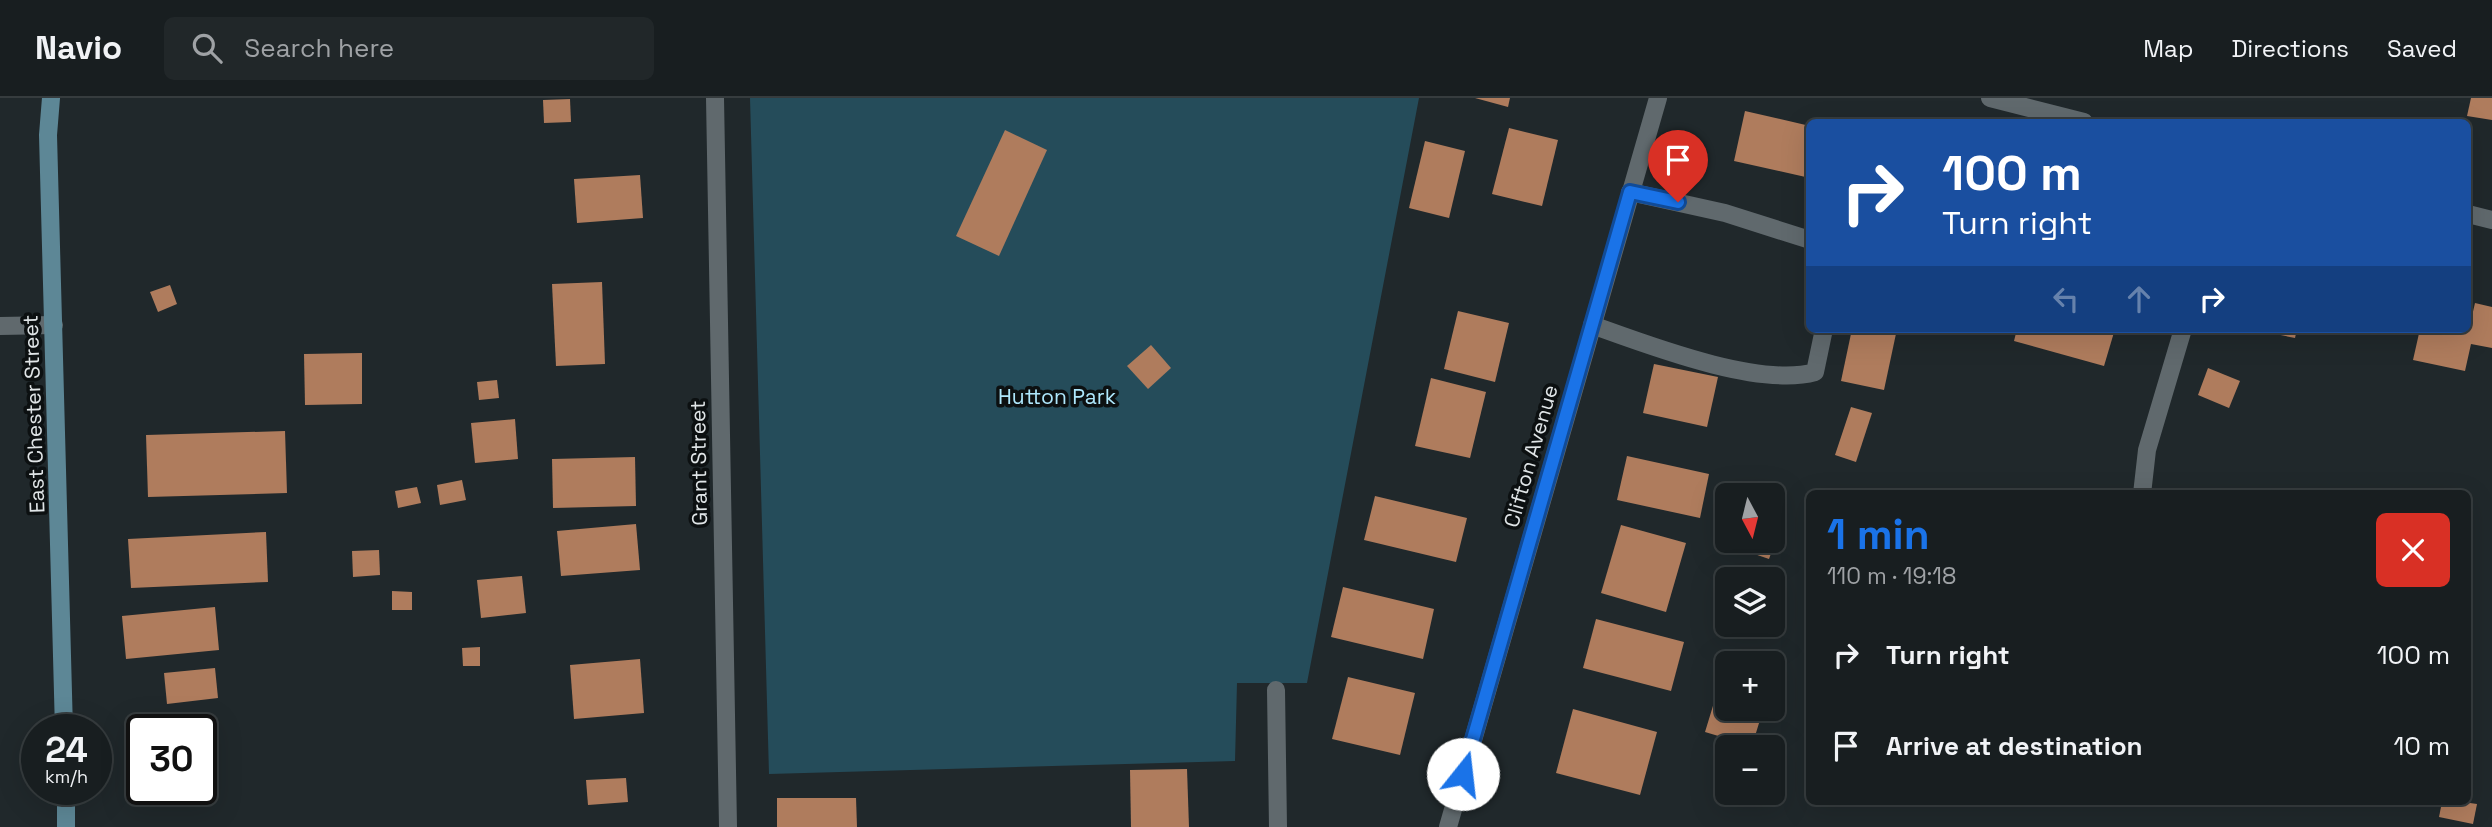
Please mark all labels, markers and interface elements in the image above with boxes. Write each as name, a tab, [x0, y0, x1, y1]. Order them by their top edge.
search box	[164, 17, 654, 80]
text: Navio	[35, 27, 122, 69]
icon: search	[188, 29, 226, 67]
text: Search here	[244, 31, 394, 65]
text: Map	[2143, 33, 2193, 64]
text: Directions	[2231, 33, 2349, 64]
text: Saved	[2387, 33, 2457, 64]
pin	[1648, 130, 1708, 202]
icon: arrive	[1659, 141, 1697, 179]
text: 100 m	[1942, 142, 2082, 204]
icon: right	[1827, 147, 1918, 238]
text: Turn right	[1942, 203, 2092, 243]
icon: left	[2047, 280, 2085, 318]
icon: ahead	[2120, 280, 2158, 318]
icon: right	[2193, 280, 2231, 318]
street label: East Chester Street	[17, 314, 50, 514]
street label: Clifton Avenue	[1497, 381, 1564, 530]
park label: Hutton Park	[998, 383, 1116, 410]
street label: Grant Street	[684, 400, 713, 526]
north arrow	[1715, 483, 1785, 553]
map controls	[1715, 483, 1785, 805]
text: 1 min	[1827, 508, 1930, 561]
button: close	[2376, 513, 2450, 587]
text: 110 m · 19:18	[1827, 561, 1956, 591]
button: layers	[1715, 567, 1785, 637]
icon: right	[1827, 636, 1865, 674]
text: Turn right	[1886, 638, 2010, 672]
text: 100 m	[2377, 638, 2450, 672]
button: +	[1715, 651, 1785, 721]
speed limit sign: 30	[126, 714, 217, 805]
icon: arrive	[1827, 727, 1865, 765]
text: 24	[45, 728, 88, 772]
text: Arrive at destination	[1886, 729, 2143, 763]
text: 10 m	[2393, 729, 2450, 763]
button: −	[1715, 735, 1785, 805]
position arrow	[1426, 737, 1500, 811]
text: km/h	[45, 765, 88, 788]

